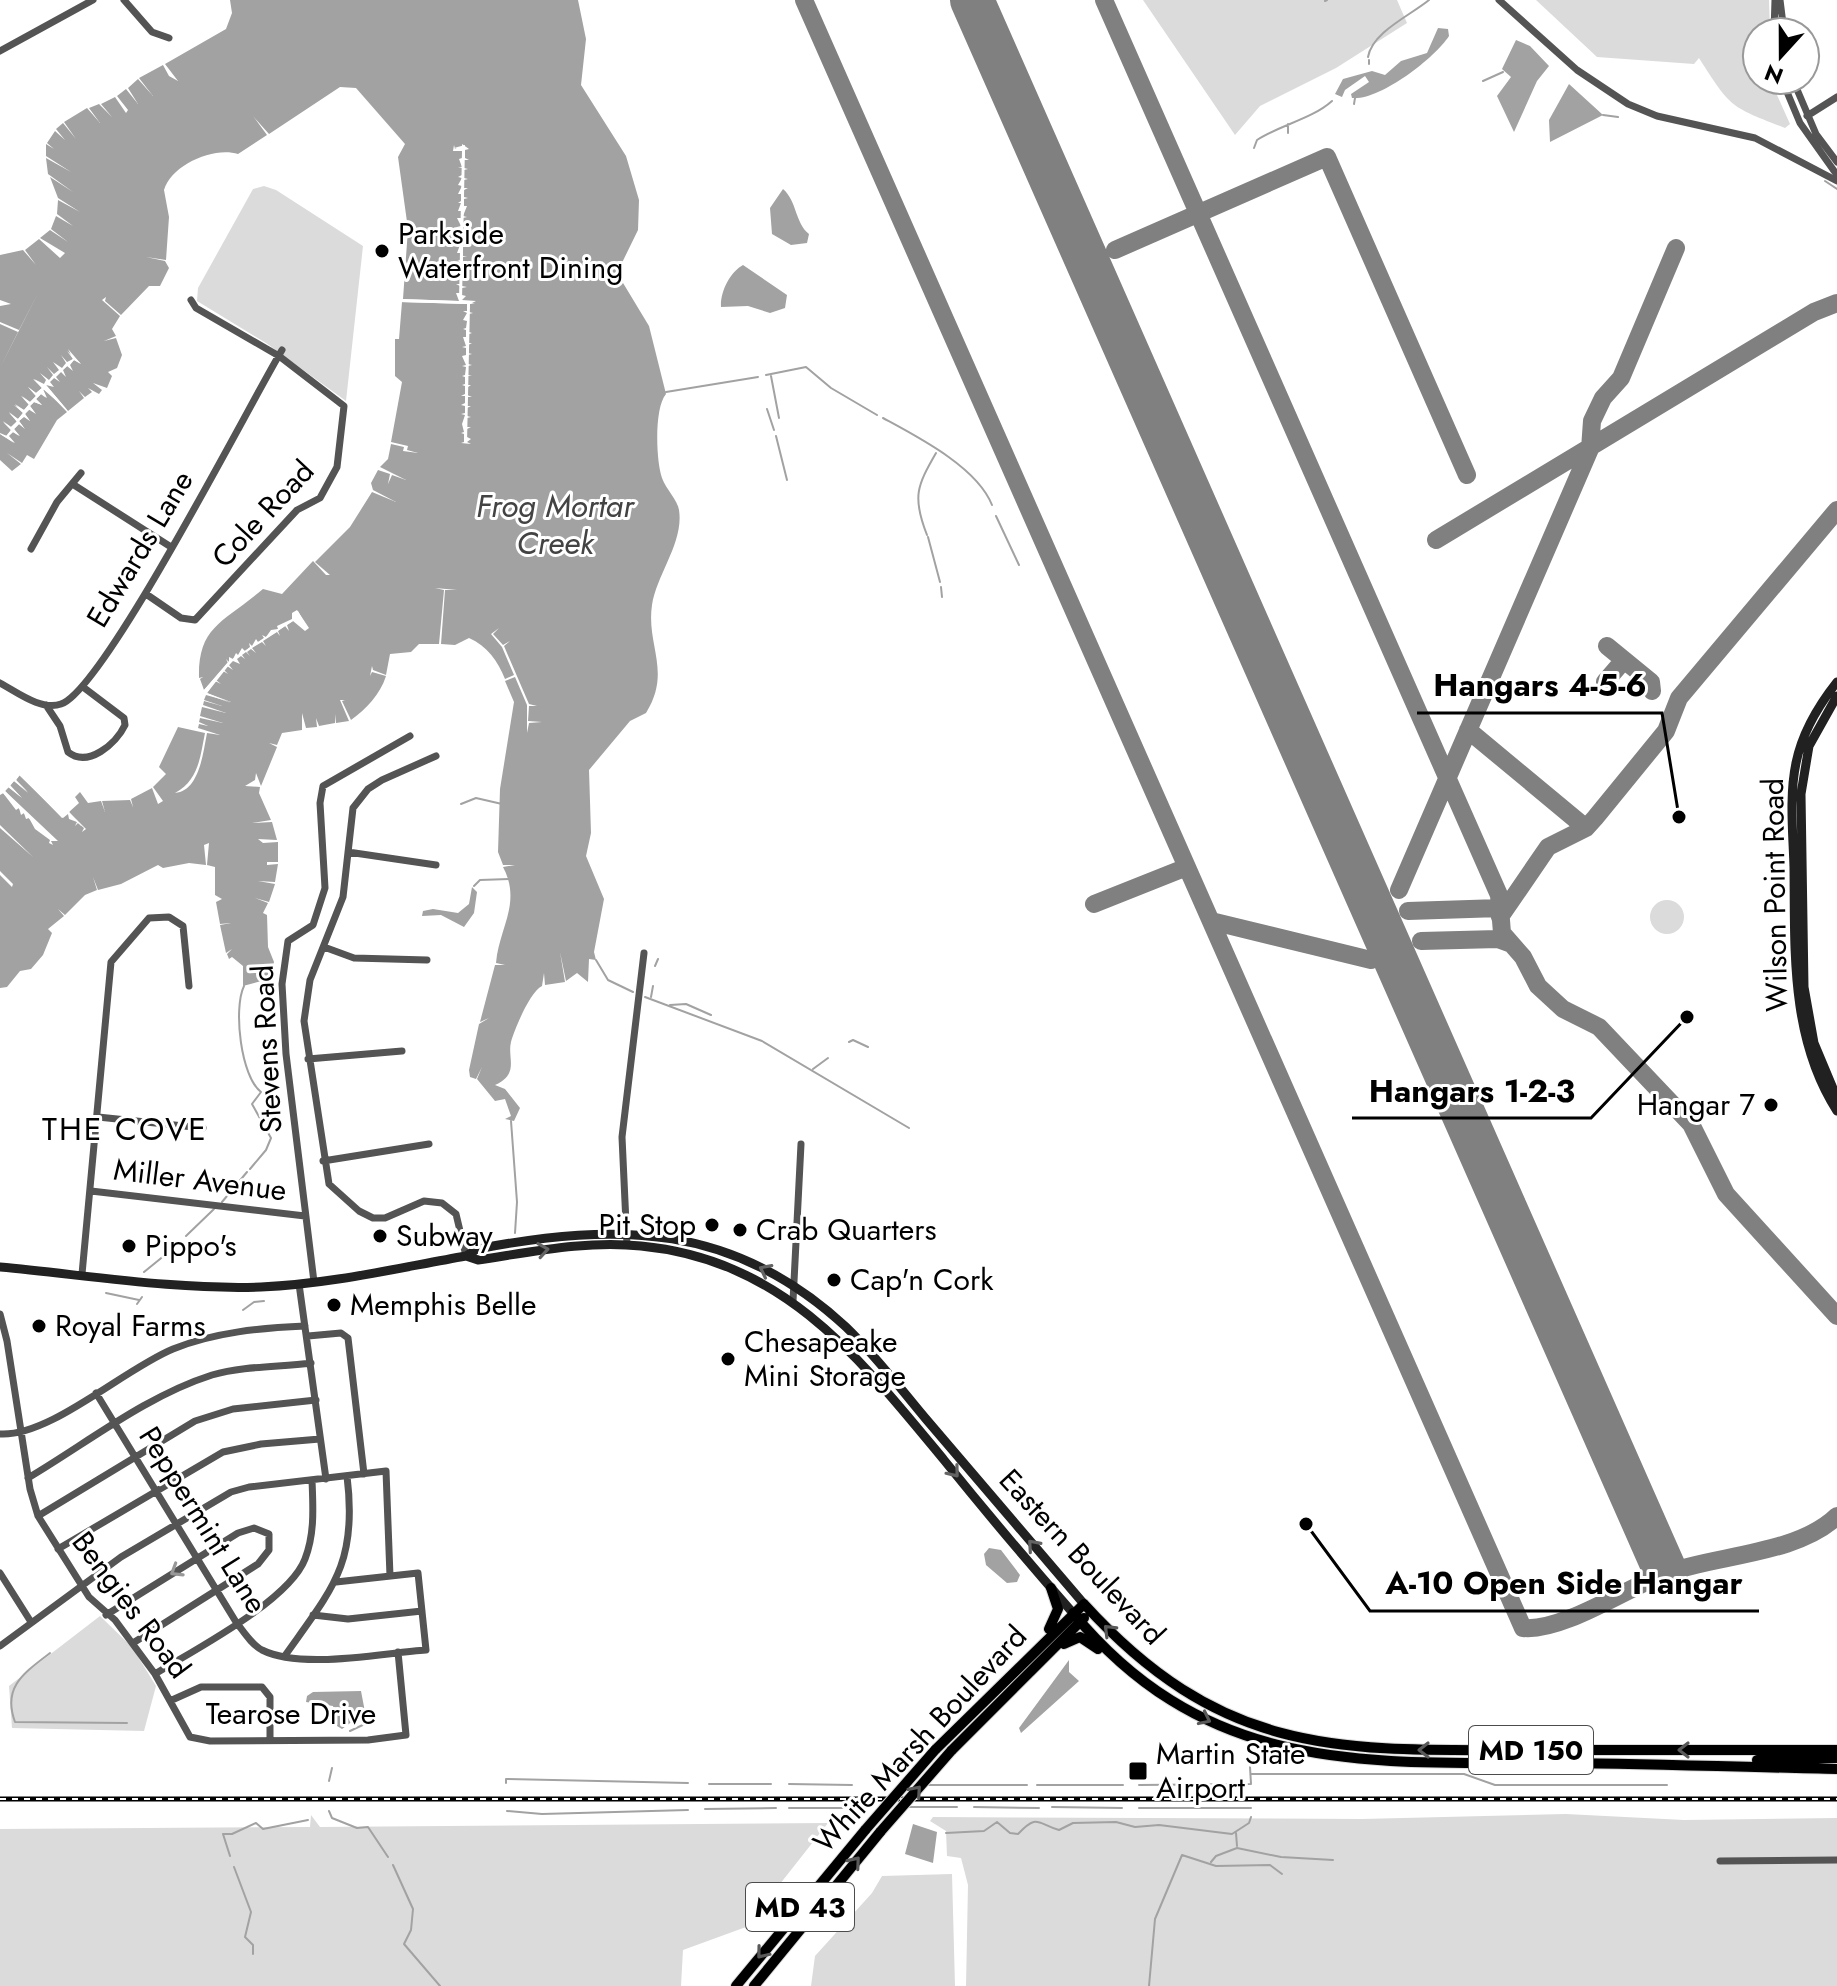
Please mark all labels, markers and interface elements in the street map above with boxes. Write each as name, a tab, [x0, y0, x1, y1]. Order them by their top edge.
north arrow	[1741, 16, 1821, 96]
text: N	[1760, 57, 1788, 93]
place label: Parkside Waterfront Dining	[398, 212, 623, 289]
marker: Parkside Waterfront Dining	[373, 242, 391, 260]
street label: Cole Road	[202, 450, 324, 577]
street label: Edwards Lane	[76, 462, 203, 635]
water label: Frog Mortar Creek	[476, 483, 636, 566]
callout: Hangars 4-5-6	[1417, 657, 1662, 713]
text: Hangars 4-5-6	[1433, 662, 1647, 708]
street label: Wilson Point Road	[1751, 778, 1798, 1012]
street label: Stevens Road	[241, 964, 292, 1134]
callout: Hangars 1-2-3	[1352, 1062, 1591, 1118]
text: Hangars 1-2-3	[1369, 1068, 1575, 1114]
place label: Hangar 7	[1637, 1083, 1755, 1126]
marker: Hangar 7	[1762, 1096, 1780, 1114]
district label: THE COVE	[42, 1106, 208, 1152]
street label: Miller Avenue	[111, 1148, 289, 1211]
place label: Pit Stop	[598, 1203, 696, 1246]
place label: Crab Quarters	[756, 1208, 937, 1251]
place label: Subway	[396, 1214, 494, 1257]
marker: Pit Stop	[703, 1216, 721, 1234]
marker: Crab Quarters	[731, 1221, 749, 1239]
place label: Pippo's	[145, 1224, 237, 1267]
marker: Subway	[371, 1227, 389, 1245]
marker: Pippo's	[120, 1237, 138, 1255]
one-way arrow	[536, 1242, 549, 1259]
place label: Cap'n Cork	[850, 1258, 994, 1301]
one-way arrow	[759, 1265, 774, 1280]
marker: Cap'n Cork	[825, 1271, 843, 1289]
place label: Memphis Belle	[350, 1283, 536, 1326]
marker: Memphis Belle	[325, 1296, 343, 1314]
place label: Royal Farms	[55, 1304, 206, 1347]
marker: Royal Farms	[30, 1317, 48, 1335]
place label: Chesapeake Mini Storage	[744, 1320, 906, 1397]
marker: Chesapeake Mini Storage	[719, 1350, 737, 1368]
street label: Peppermint Lane	[129, 1418, 278, 1622]
street label: Eastern Boulevard	[989, 1459, 1175, 1654]
one-way arrow	[944, 1463, 959, 1477]
street label: Bengies Road	[62, 1522, 201, 1687]
one-way arrow	[1028, 1539, 1043, 1554]
callout: A-10 Open Side Hangar	[1370, 1555, 1759, 1611]
text: A-10 Open Side Hangar	[1384, 1560, 1743, 1606]
one-way arrow	[171, 1562, 185, 1577]
street label: White Marsh Boulevard	[803, 1616, 1036, 1862]
one-way arrow	[1104, 1625, 1118, 1640]
street label: Tearose Drive	[206, 1692, 376, 1735]
one-way arrow	[1197, 1709, 1212, 1725]
road number: MD 150	[1469, 1726, 1593, 1774]
place label: Martin State Airport	[1156, 1732, 1306, 1809]
one-way arrow	[1417, 1741, 1430, 1759]
one-way arrow	[1677, 1741, 1690, 1759]
marker: Martin State Airport	[1127, 1760, 1149, 1782]
one-way arrow	[906, 1785, 921, 1800]
one-way arrow	[845, 1857, 860, 1871]
road number: MD 43	[746, 1883, 854, 1931]
one-way arrow	[757, 1944, 772, 1958]

